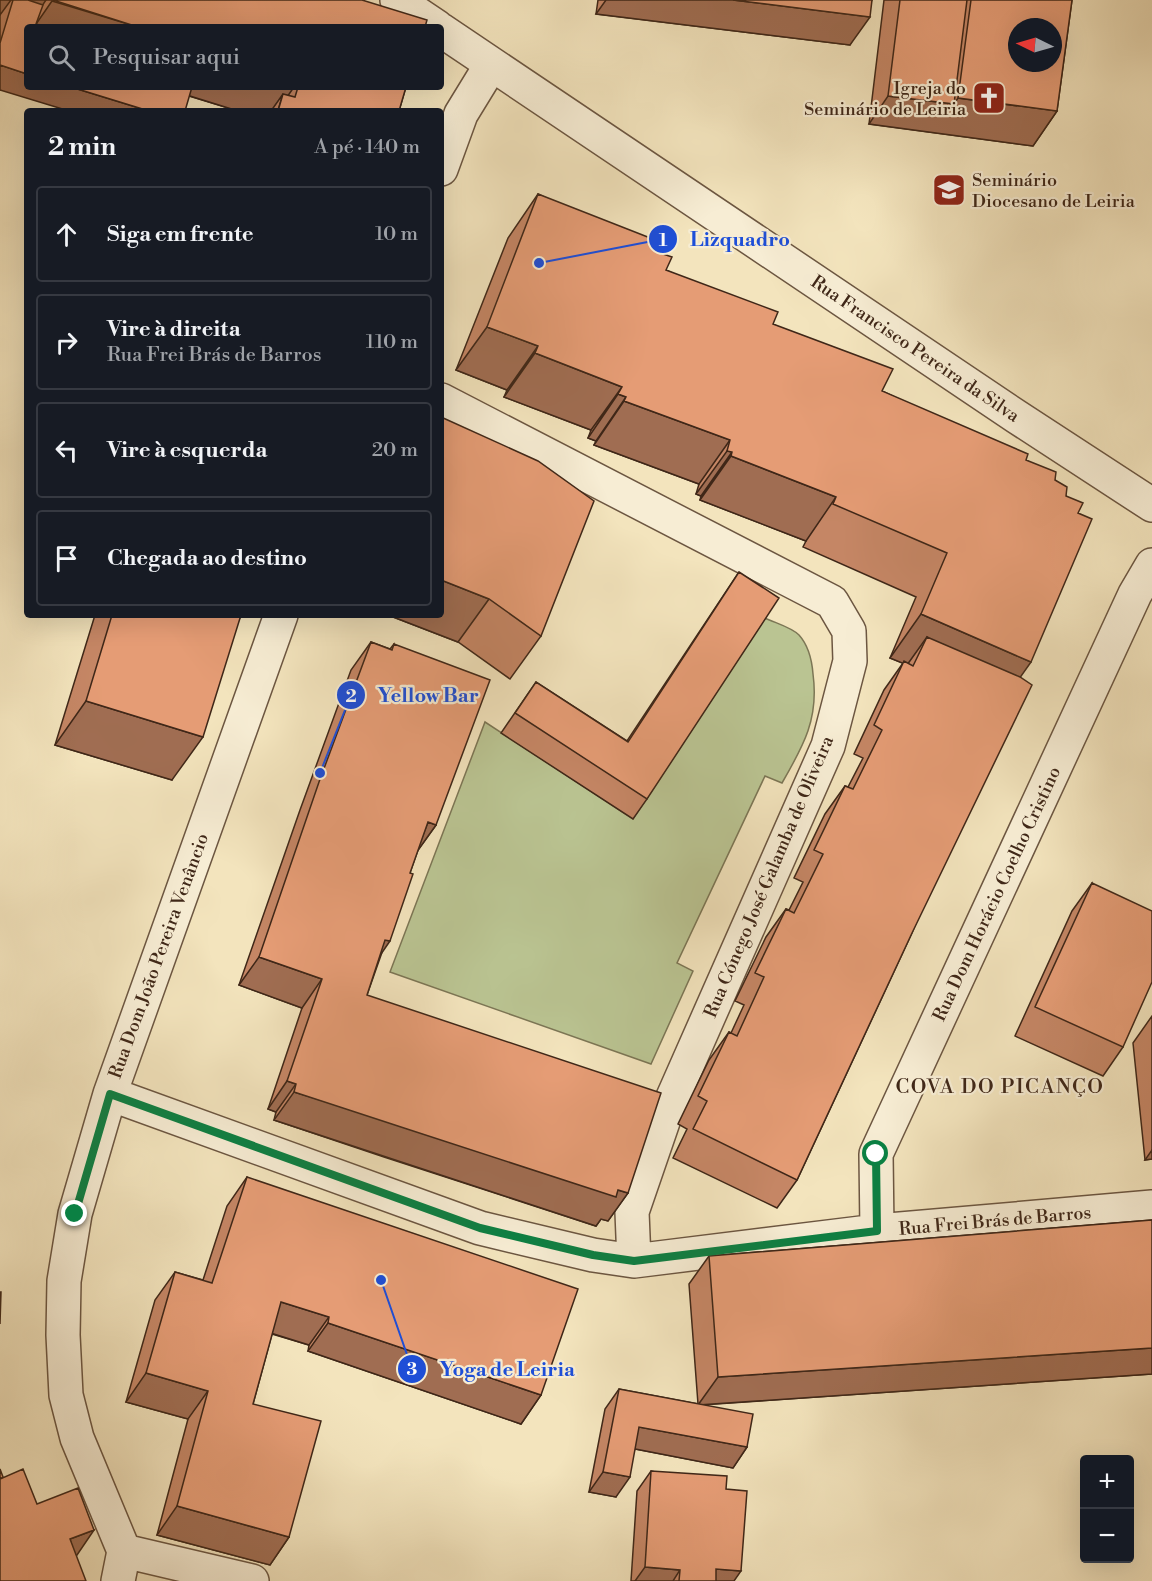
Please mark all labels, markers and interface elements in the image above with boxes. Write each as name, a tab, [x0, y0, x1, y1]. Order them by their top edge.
north arrow	[1008, 18, 1062, 72]
search box	[24, 24, 444, 90]
icon: search	[45, 41, 78, 74]
text: Pesquisar aqui	[93, 44, 240, 71]
place label: Igreja do Seminário de Leiria	[804, 77, 967, 121]
church icon: Igreja do Seminário de Leiria	[971, 80, 1007, 116]
text: 2 min	[48, 131, 116, 163]
text: A pé · 140 m	[314, 135, 420, 160]
place label: Seminário Diocesano de Leiria	[972, 169, 1136, 213]
school or university icon: Seminário Diocesano de Leiria	[931, 172, 967, 208]
icon: ahead	[50, 218, 83, 251]
callout: Lizquadro	[648, 220, 802, 258]
text: Siga em frente	[107, 221, 254, 248]
text: 10 m	[375, 222, 418, 247]
text: Lizquadro	[690, 228, 790, 253]
text: 1	[659, 229, 668, 252]
street label: Rua Francisco Pereira da Silva	[806, 270, 1024, 428]
text: Vire à direita	[107, 316, 241, 343]
icon: right	[50, 326, 83, 359]
text: 110 m	[366, 330, 418, 355]
text: Rua Frei Brás de Barros	[107, 343, 322, 368]
icon: left	[50, 434, 83, 467]
text: Vire à esquerda	[107, 437, 267, 464]
text: 20 m	[372, 438, 418, 463]
icon: arrive	[50, 542, 83, 575]
text: Chegada ao destino	[107, 545, 307, 572]
callout: Yellow Bar	[336, 676, 491, 714]
text: Yellow Bar	[377, 684, 479, 709]
text: 2	[345, 685, 357, 708]
street label: Rua Cónego José Galamba de Oliveira	[699, 732, 839, 1021]
street label: Rua Dom Horácio Coelho Cristino	[928, 763, 1066, 1025]
street label: Rua Dom João Pereira Venâncio	[104, 830, 214, 1082]
district label: COVA DO PICANÇO	[896, 1075, 1104, 1100]
route start	[862, 1140, 888, 1166]
route end	[61, 1200, 87, 1226]
street label: Rua Frei Brás de Barros	[898, 1201, 1092, 1241]
callout: Yoga de Leiria	[397, 1350, 587, 1388]
text: 3	[407, 1358, 418, 1381]
text: Yoga de Leiria	[439, 1358, 575, 1383]
map controls	[1080, 1455, 1134, 1563]
button: +	[1080, 1455, 1134, 1509]
button: −	[1080, 1509, 1134, 1563]

